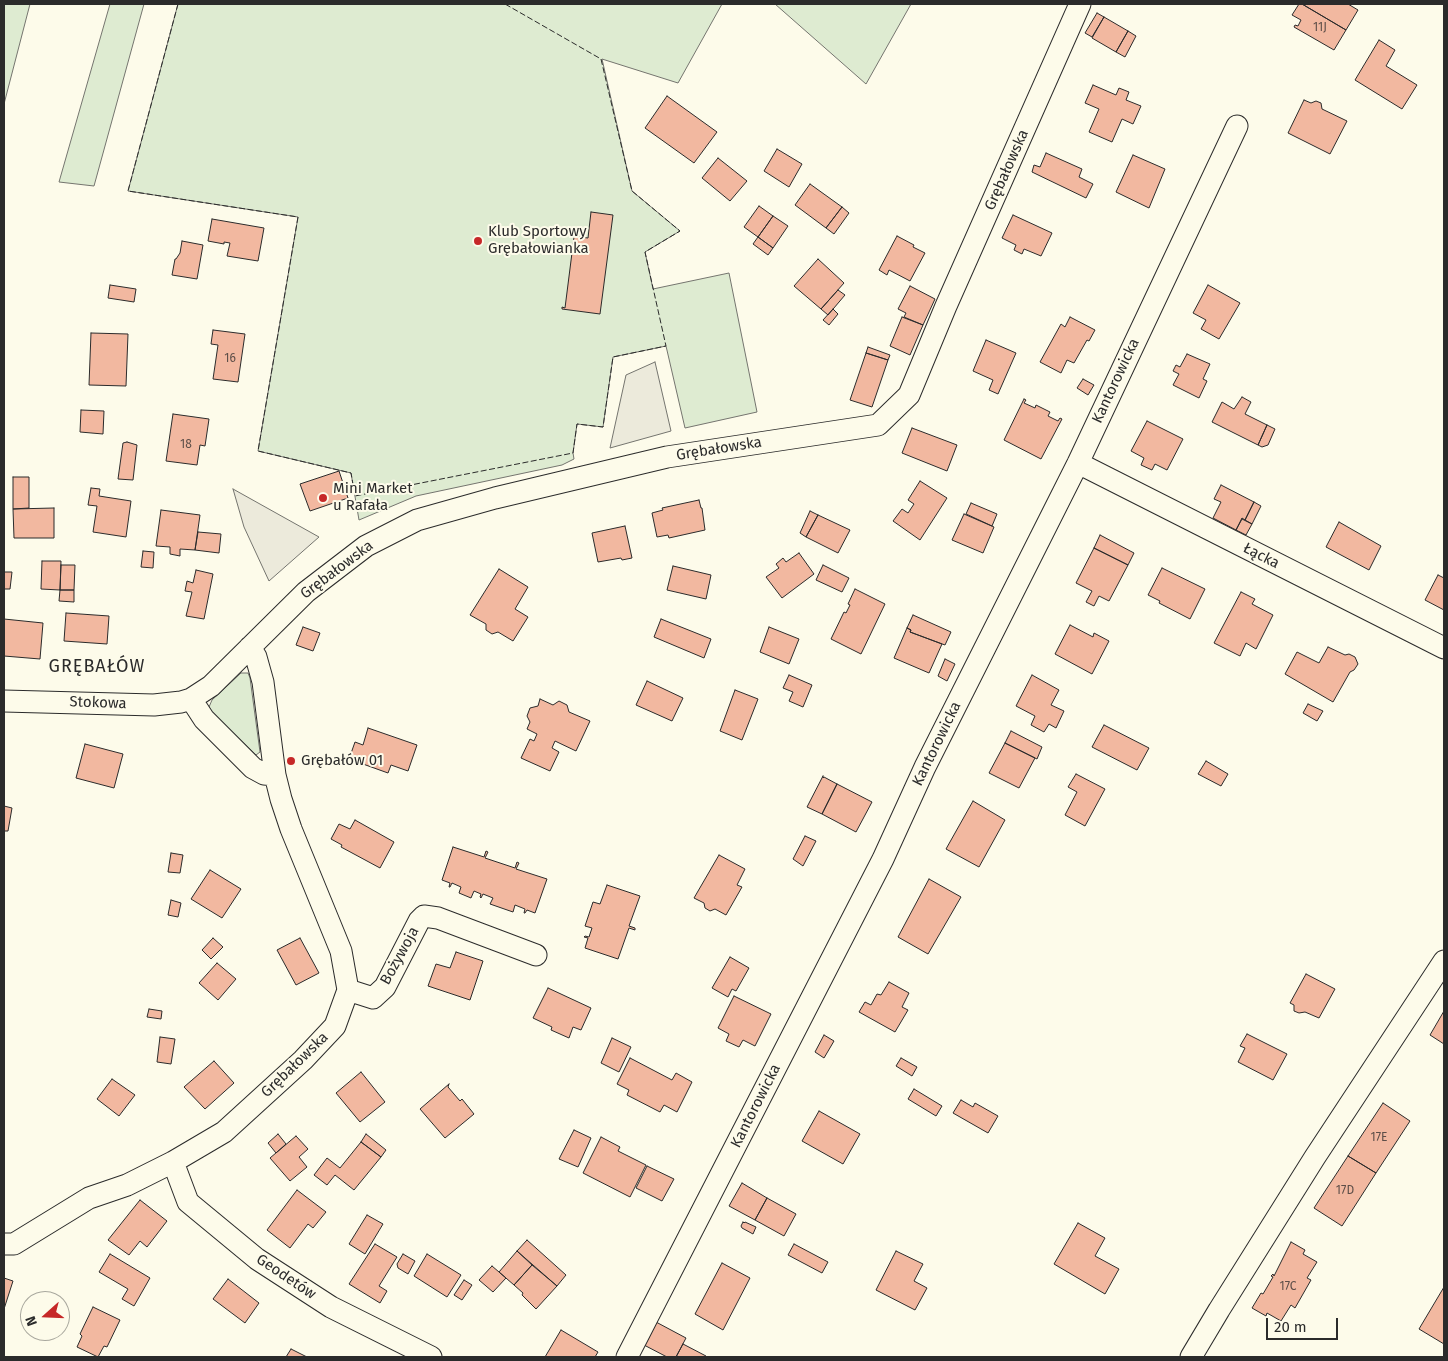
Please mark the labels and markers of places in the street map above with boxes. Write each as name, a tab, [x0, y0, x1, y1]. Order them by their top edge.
place label: Klub Sportowy Grębałowianka	[488, 223, 589, 258]
marker: Klub Sportowy Grębałowianka	[472, 235, 484, 247]
place label: Mini Market u Rafała	[333, 480, 413, 515]
marker: Mini Market u Rafała	[317, 492, 329, 504]
place label: Grębałów 01	[301, 752, 383, 770]
marker: Grębałów 01	[285, 755, 297, 767]

